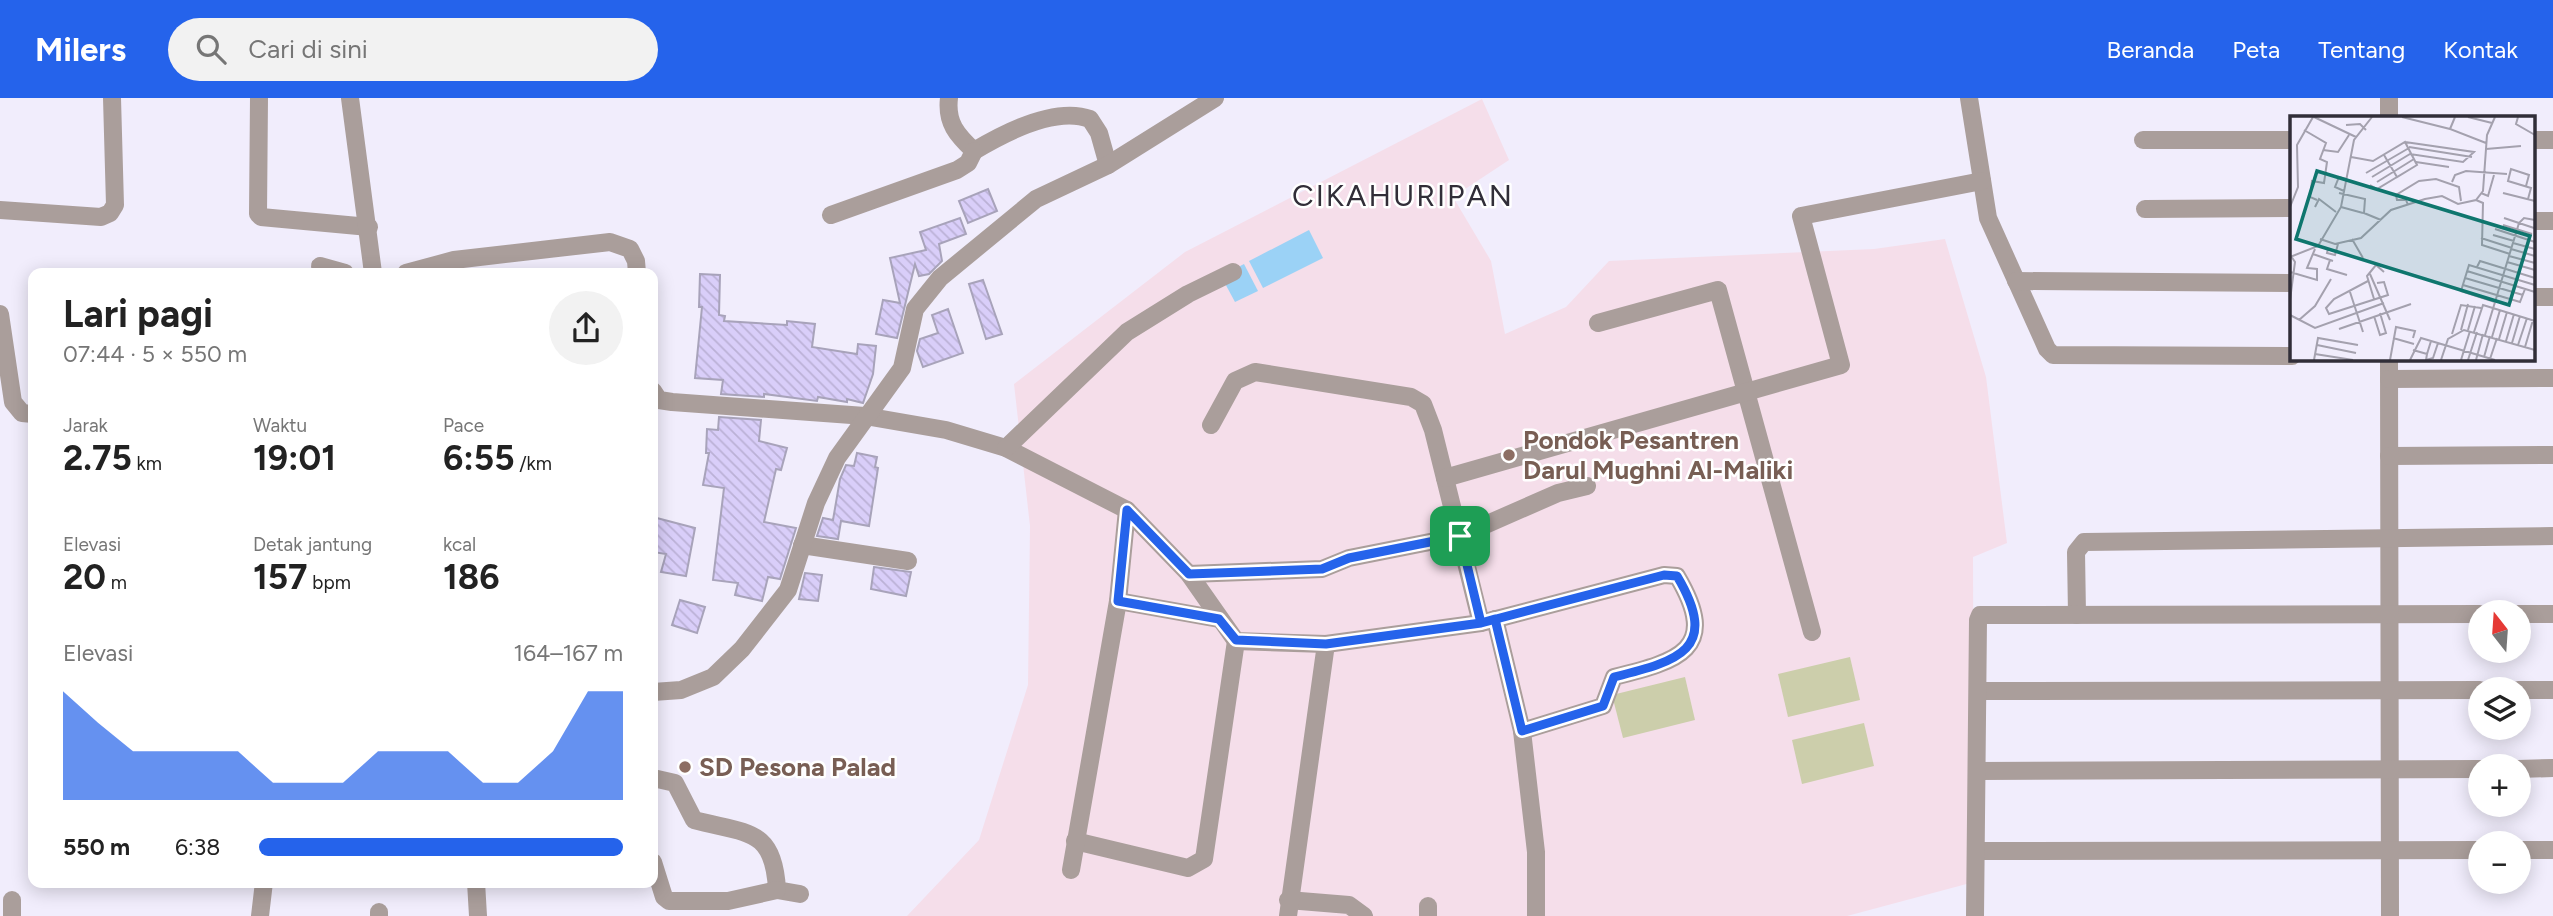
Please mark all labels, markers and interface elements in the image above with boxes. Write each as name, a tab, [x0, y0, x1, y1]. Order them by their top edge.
search box	[168, 18, 658, 81]
text: Milers	[35, 30, 126, 69]
icon: search	[192, 30, 230, 68]
text: Cari di sini	[248, 33, 368, 65]
text: Beranda	[2107, 35, 2194, 64]
text: Peta	[2232, 35, 2280, 64]
text: Tentang	[2318, 35, 2405, 64]
text: Kontak	[2443, 35, 2518, 64]
inset map	[2290, 116, 2536, 360]
district label: CIKAHURIPAN	[1292, 177, 1514, 214]
text: Lari pagi	[63, 291, 213, 337]
button: share	[549, 291, 623, 365]
text: 07:44 · 5 × 550 m	[63, 340, 247, 368]
text: Jarak	[63, 414, 108, 437]
text: Waktu	[253, 414, 307, 437]
text: Pace	[443, 414, 484, 437]
place label: Pondok Pesantren Darul Mughni Al-Maliki	[1523, 424, 1793, 486]
text: 2.75	[63, 437, 132, 479]
text: 19:01	[253, 437, 336, 479]
text: 6:55	[443, 437, 515, 479]
marker: Pondok Pesantren Darul Mughni Al-Maliki	[1501, 447, 1517, 463]
text: km	[132, 452, 162, 475]
text: /km	[515, 452, 552, 475]
pin	[1430, 506, 1490, 566]
icon: arrive	[1441, 517, 1479, 555]
text: Elevasi	[63, 533, 121, 556]
text: Detak jantung	[253, 533, 372, 556]
text: kcal	[443, 533, 476, 556]
text: 20	[63, 556, 106, 598]
text: 157	[253, 556, 308, 598]
text: 186	[443, 556, 500, 598]
text: m	[106, 571, 127, 594]
text: bpm	[308, 571, 351, 594]
north arrow	[2468, 600, 2530, 663]
map controls	[2468, 600, 2531, 894]
text: Elevasi	[63, 639, 133, 667]
text: 164–167 m	[513, 639, 623, 667]
button: layers	[2468, 677, 2531, 740]
place label: SD Pesona Palad	[699, 751, 896, 783]
button: +	[2468, 754, 2531, 817]
marker: SD Pesona Palad	[677, 759, 693, 775]
button: −	[2468, 831, 2531, 894]
text: 550 m	[63, 833, 130, 861]
text: 6:38	[175, 833, 220, 861]

